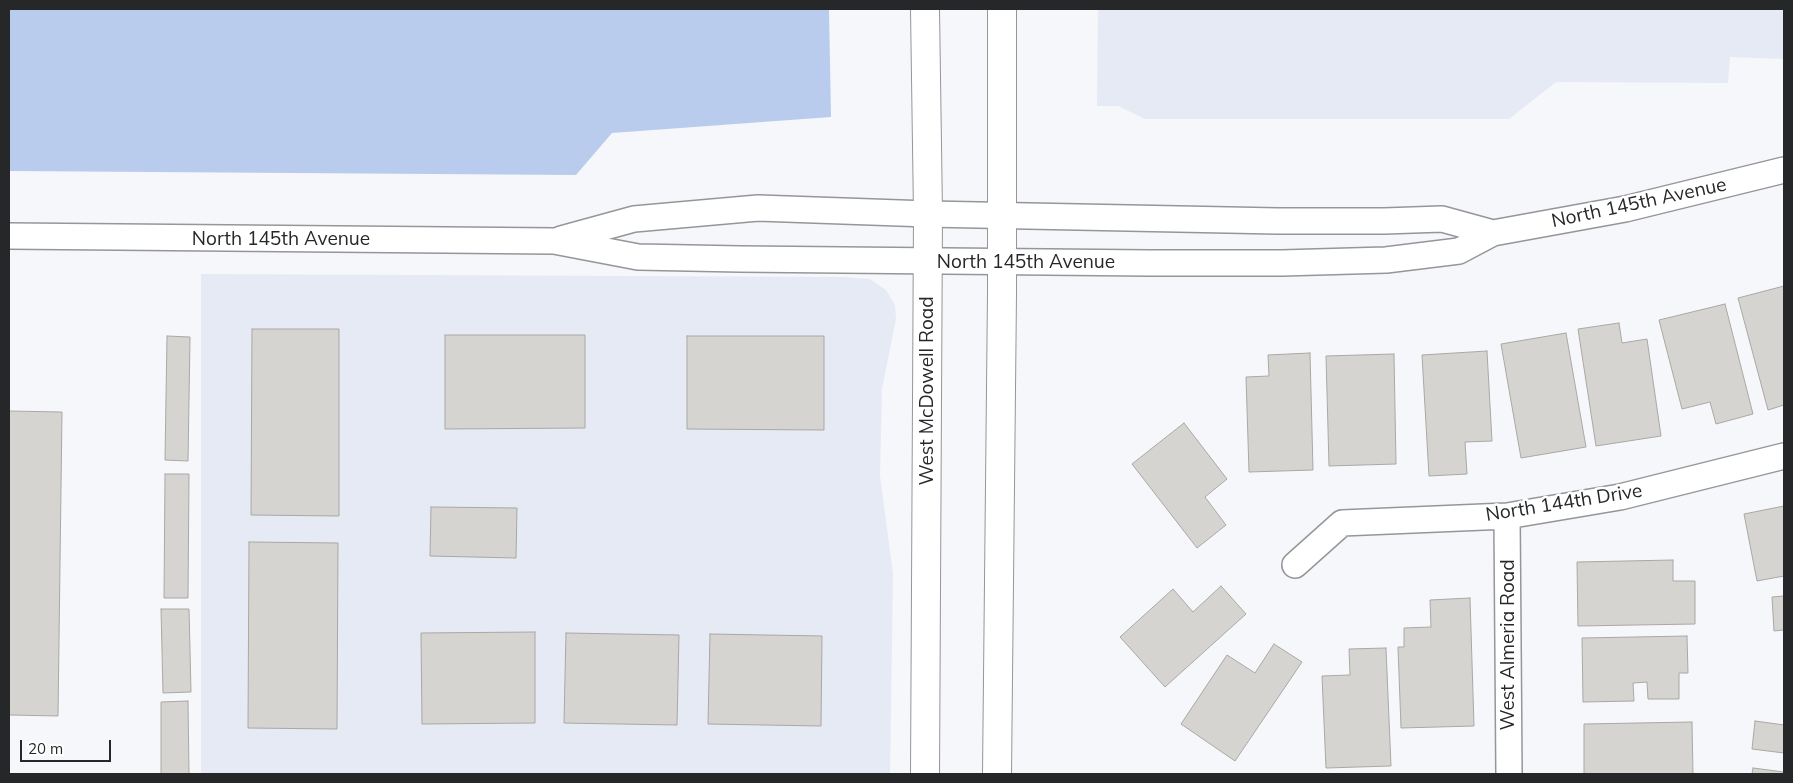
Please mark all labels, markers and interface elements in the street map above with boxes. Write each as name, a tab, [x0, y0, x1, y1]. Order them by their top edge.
street label: North 145th Avenue	[1549, 173, 1729, 233]
street label: North 145th Avenue	[192, 228, 370, 250]
street label: North 145th Avenue	[937, 251, 1115, 273]
street label: West McDowell Road	[916, 296, 938, 486]
street label: North 144th Drive	[1484, 479, 1644, 527]
street label: West Almeria Road	[1497, 559, 1519, 731]
scale bar	[22, 730, 114, 762]
text: 20 m	[28, 739, 63, 758]

